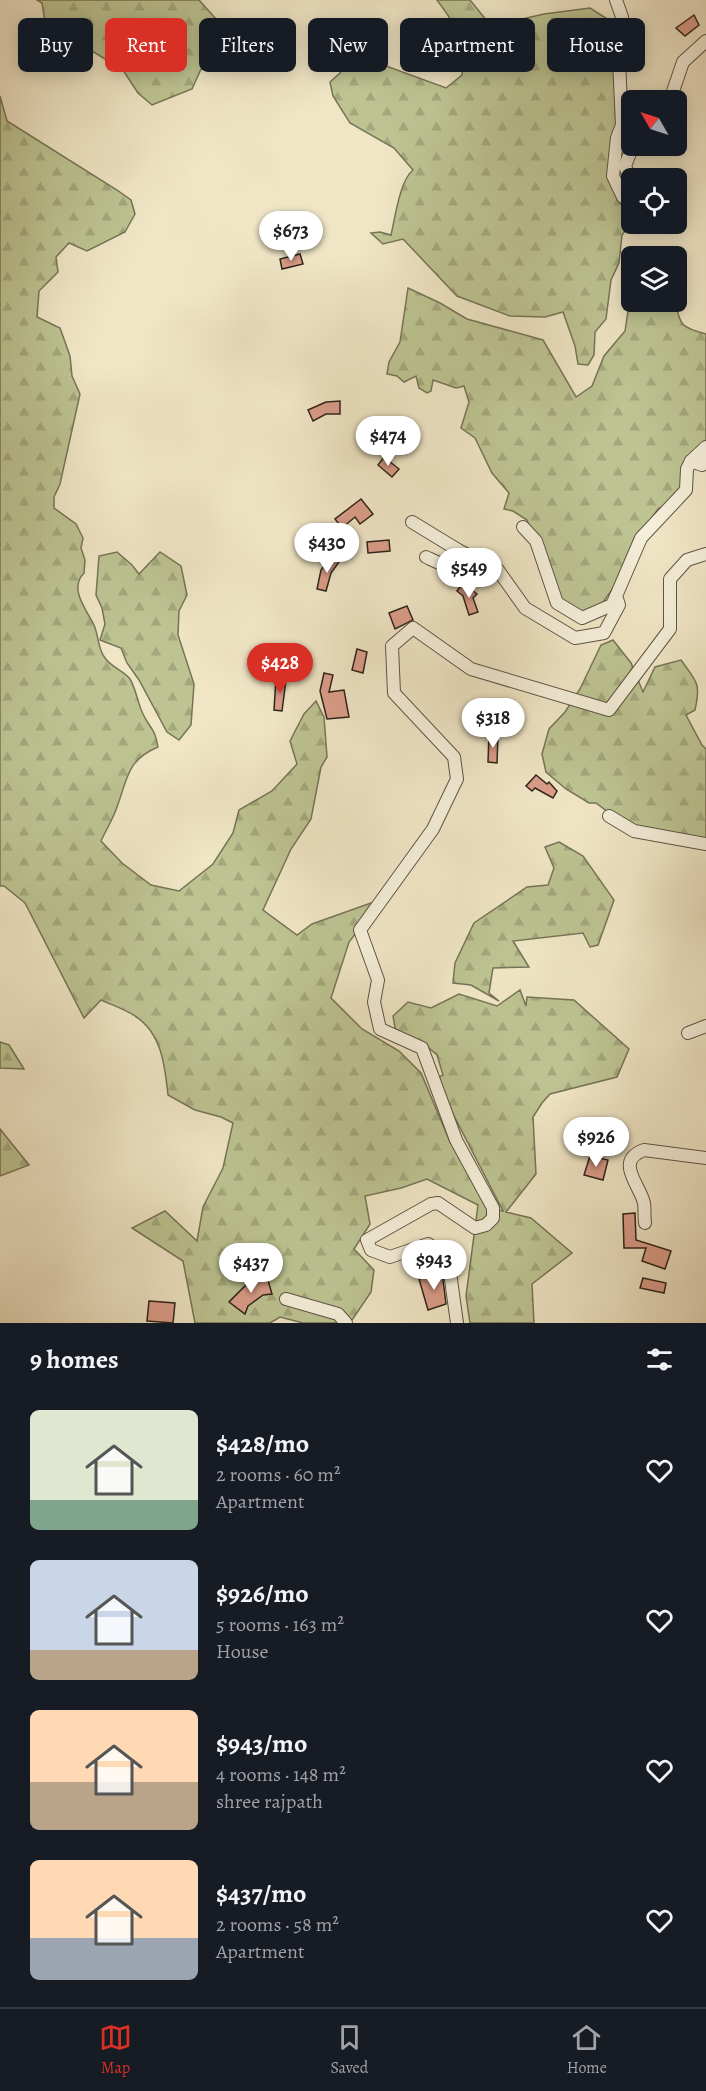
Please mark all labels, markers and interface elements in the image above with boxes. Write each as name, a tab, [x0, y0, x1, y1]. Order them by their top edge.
chip: Buy	[18, 18, 93, 72]
chip: Rent	[105, 18, 187, 72]
chip: Filters	[199, 18, 296, 72]
chip: New	[308, 18, 388, 72]
chip: Apartment	[400, 18, 535, 72]
chip: House	[547, 18, 645, 72]
north arrow	[621, 90, 687, 156]
map controls	[621, 90, 687, 312]
button: locate	[621, 168, 687, 234]
pin: $673	[255, 211, 327, 262]
text: $673	[273, 217, 309, 244]
button: layers	[621, 246, 687, 312]
pin: $474	[352, 416, 424, 467]
text: $474	[370, 422, 406, 449]
pin: $430	[291, 523, 363, 574]
text: $430	[308, 529, 346, 556]
pin: $549	[433, 548, 505, 599]
text: $549	[451, 554, 487, 581]
pin: $428	[244, 643, 316, 694]
text: $428	[261, 649, 299, 676]
pin: $318	[457, 698, 529, 749]
text: $318	[476, 704, 510, 731]
pin: $926	[560, 1117, 632, 1168]
text: $926	[577, 1123, 615, 1150]
pin: $943	[398, 1240, 470, 1291]
pin: $437	[215, 1243, 287, 1294]
text: $943	[416, 1246, 452, 1273]
text: $437	[233, 1249, 269, 1276]
text: 9 homes	[30, 1342, 119, 1377]
icon: filters	[643, 1343, 676, 1376]
text: $428/mo	[216, 1426, 309, 1461]
icon: home	[78, 1434, 150, 1506]
icon: heart	[643, 1454, 676, 1487]
text: 2 rooms · 60 m²	[216, 1461, 340, 1488]
text: Apartment	[216, 1488, 305, 1515]
text: $926/mo	[216, 1576, 309, 1611]
icon: home	[78, 1584, 150, 1656]
icon: heart	[643, 1604, 676, 1637]
text: 5 rooms · 163 m²	[216, 1611, 344, 1638]
text: House	[216, 1638, 268, 1665]
text: $943/mo	[216, 1726, 307, 1761]
icon: home	[78, 1734, 150, 1806]
icon: heart	[643, 1754, 676, 1787]
text: 4 rooms · 148 m²	[216, 1761, 346, 1788]
text: shree rajpath	[216, 1788, 323, 1815]
text: $437/mo	[216, 1876, 306, 1911]
icon: home	[78, 1884, 150, 1956]
icon: heart	[643, 1904, 676, 1937]
text: 2 rooms · 58 m²	[216, 1911, 339, 1938]
text: Apartment	[216, 1938, 305, 1965]
tab: Map	[99, 2021, 132, 2079]
tab: Saved	[330, 2021, 368, 2079]
tab: Home	[567, 2021, 607, 2079]

